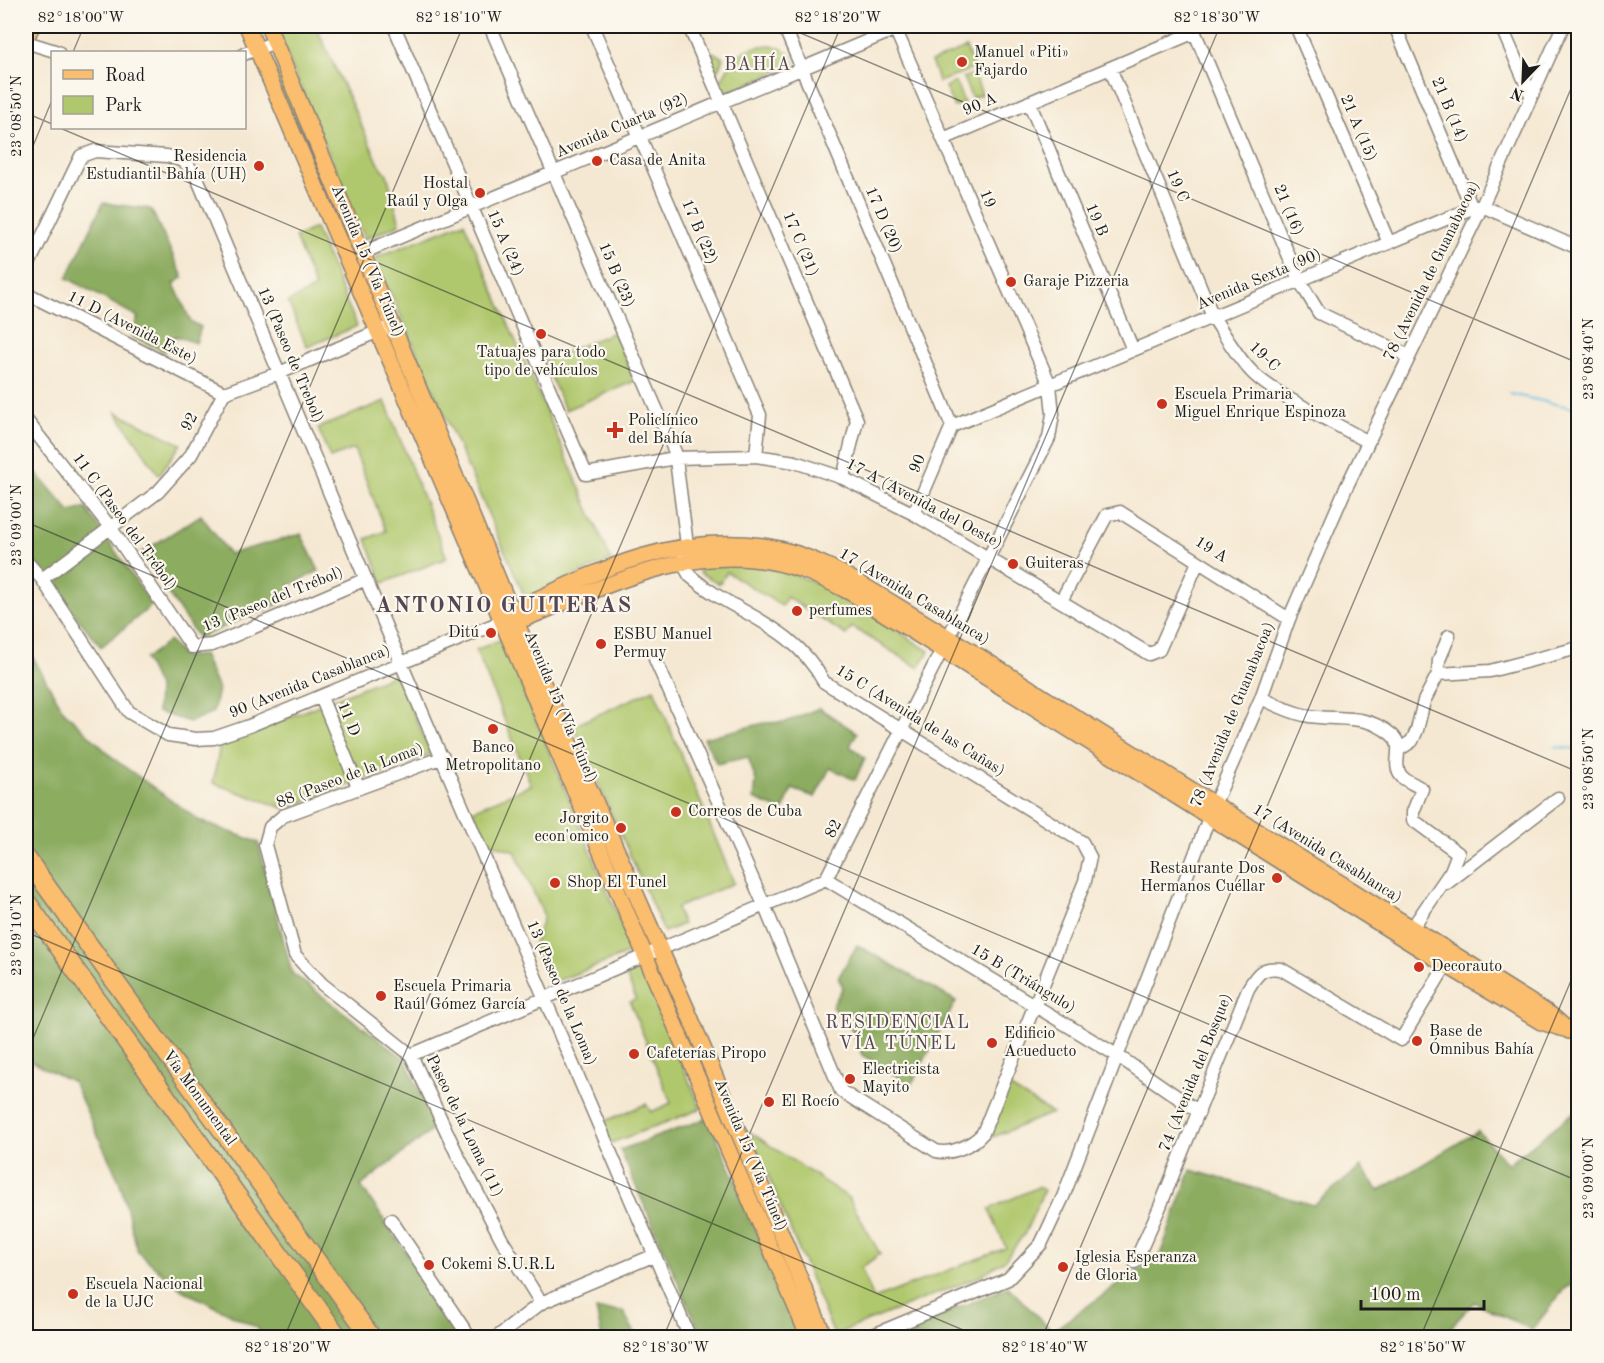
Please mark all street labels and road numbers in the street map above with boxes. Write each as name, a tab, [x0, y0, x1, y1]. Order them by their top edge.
street label: 21 B (14)	[1428, 75, 1471, 145]
street label: Avenida Cuarta (92)	[553, 90, 691, 161]
street label: 90 A	[961, 91, 999, 119]
street label: 21 A (15)	[1337, 92, 1380, 163]
street label: 19 C	[1163, 167, 1191, 205]
street label: 78 (Avenida de Guanabacoa)	[1380, 178, 1483, 364]
street label: Avenida 15 (Vía Túnel)	[328, 182, 407, 339]
street label: 21 (16)	[1270, 182, 1307, 238]
street label: 17 D (20)	[862, 184, 905, 256]
street label: 19	[976, 187, 998, 211]
street label: 17 B (22)	[678, 197, 721, 267]
street label: 19 B	[1082, 201, 1110, 239]
street label: 15 A (24)	[484, 207, 527, 278]
street label: 17 C (21)	[779, 209, 822, 279]
street label: 15 B (23)	[595, 240, 638, 310]
street label: Avenida Sexta (90)	[1194, 246, 1324, 314]
street label: 13 (Paseo de Trebol)	[254, 284, 327, 425]
street label: 11 D (Avenida Este)	[65, 288, 200, 368]
street label: 19-C	[1246, 339, 1282, 375]
street label: 92	[179, 410, 201, 434]
street label: 11 C (Paseo del Trébol)	[69, 450, 180, 594]
street label: 90	[907, 452, 929, 476]
street label: 17 A (Avenida del Oeste)	[843, 455, 1005, 552]
street label: 19 A	[1192, 534, 1230, 566]
street label: 17 (Avenida Casablanca)	[836, 545, 992, 648]
street label: 13 (Paseo del Trébol)	[200, 564, 346, 636]
street label: 78 (Avenida de Guanabacoa)	[1187, 620, 1278, 810]
street label: Avenida 15 (Vía Túnel)	[521, 628, 600, 785]
street label: 90 (Avenida Casablanca)	[227, 641, 393, 722]
street label: 15 C (Avenida de las Cañas)	[833, 661, 1008, 780]
street label: 11 D	[334, 700, 362, 738]
street label: 88 (Paseo de la Loma)	[274, 740, 426, 811]
street label: 17 (Avenida Casablanca)	[1250, 801, 1405, 906]
street label: 82	[823, 817, 845, 841]
street label: 13 (Paseo de la Loma)	[523, 918, 600, 1068]
street label: 15 B (Triángulo)	[968, 941, 1079, 1016]
street label: 74 (Avenida del Bosque)	[1156, 991, 1235, 1154]
street label: Vía Monumental	[159, 1047, 239, 1149]
street label: Paseo de la Loma (11)	[423, 1052, 506, 1200]
street label: Avenida 15 (Vía Túnel)	[711, 1076, 790, 1233]

